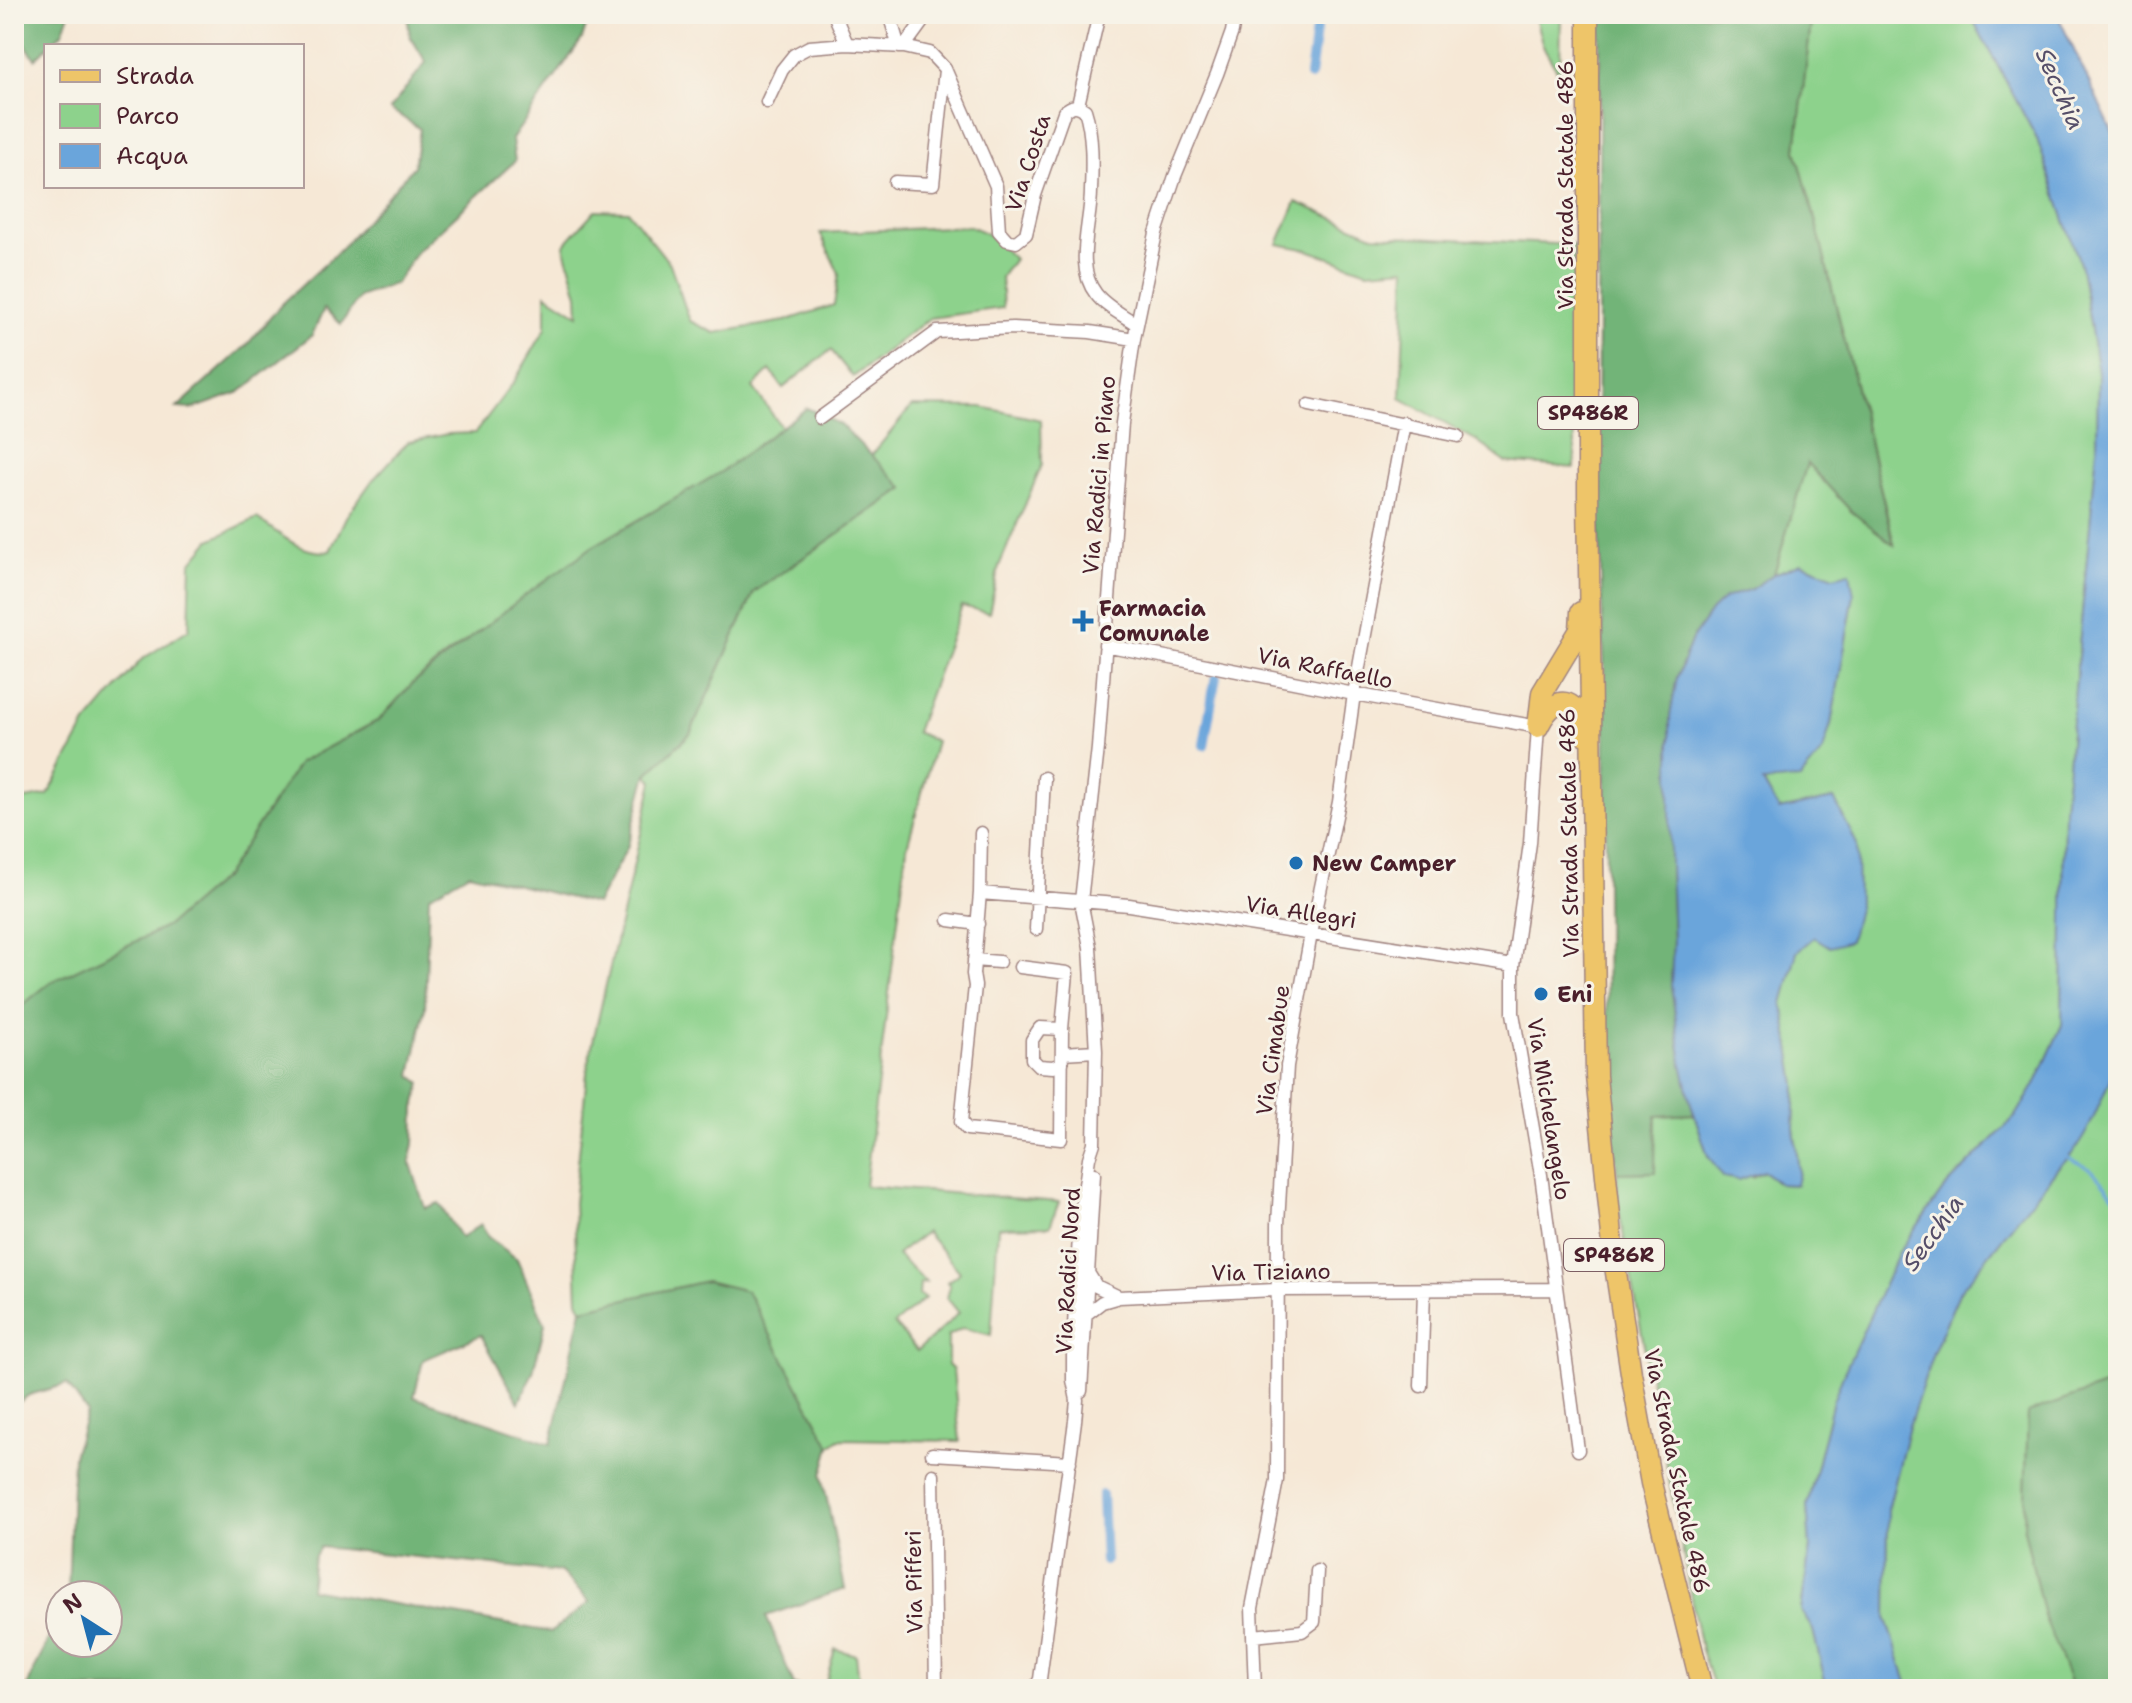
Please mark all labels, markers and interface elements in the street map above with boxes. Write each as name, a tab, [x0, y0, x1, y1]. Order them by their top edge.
water label: Secchia	[2028, 43, 2092, 135]
legend	[44, 44, 304, 188]
text: Strada	[116, 60, 194, 92]
street label: Via Strada Statale 486	[1551, 60, 1580, 310]
text: Parco	[116, 100, 179, 132]
street label: Via Costa	[999, 110, 1058, 216]
text: Acqua	[116, 140, 188, 172]
street label: Via Radici in Piano	[1076, 374, 1122, 576]
road number: SP486R	[1538, 397, 1638, 429]
place label: Farmacia Comunale	[1099, 594, 1210, 648]
marker: Farmacia Comunale	[1074, 612, 1092, 630]
street label: Via Raffaello	[1255, 641, 1395, 695]
street label: Via Strada Statale 486	[1552, 708, 1586, 958]
place label: New Camper	[1312, 849, 1457, 878]
marker: New Camper	[1287, 854, 1305, 872]
street label: Via Allegri	[1243, 889, 1359, 935]
place label: Eni	[1557, 980, 1593, 1009]
street label: Via Cimabue	[1249, 983, 1297, 1117]
marker: Eni	[1532, 985, 1550, 1003]
street label: Via Michelangelo	[1520, 1016, 1578, 1202]
street label: Via Radici Nord	[1049, 1187, 1087, 1355]
water label: Secchia	[1895, 1189, 1971, 1277]
road number: SP486R	[1564, 1239, 1664, 1271]
street label: Via Tiziano	[1211, 1256, 1331, 1288]
street label: Via Strada Statale 486	[1637, 1346, 1717, 1596]
street label: Via Pifferi	[899, 1530, 929, 1634]
north arrow	[44, 1579, 124, 1659]
text: N	[57, 1586, 88, 1620]

